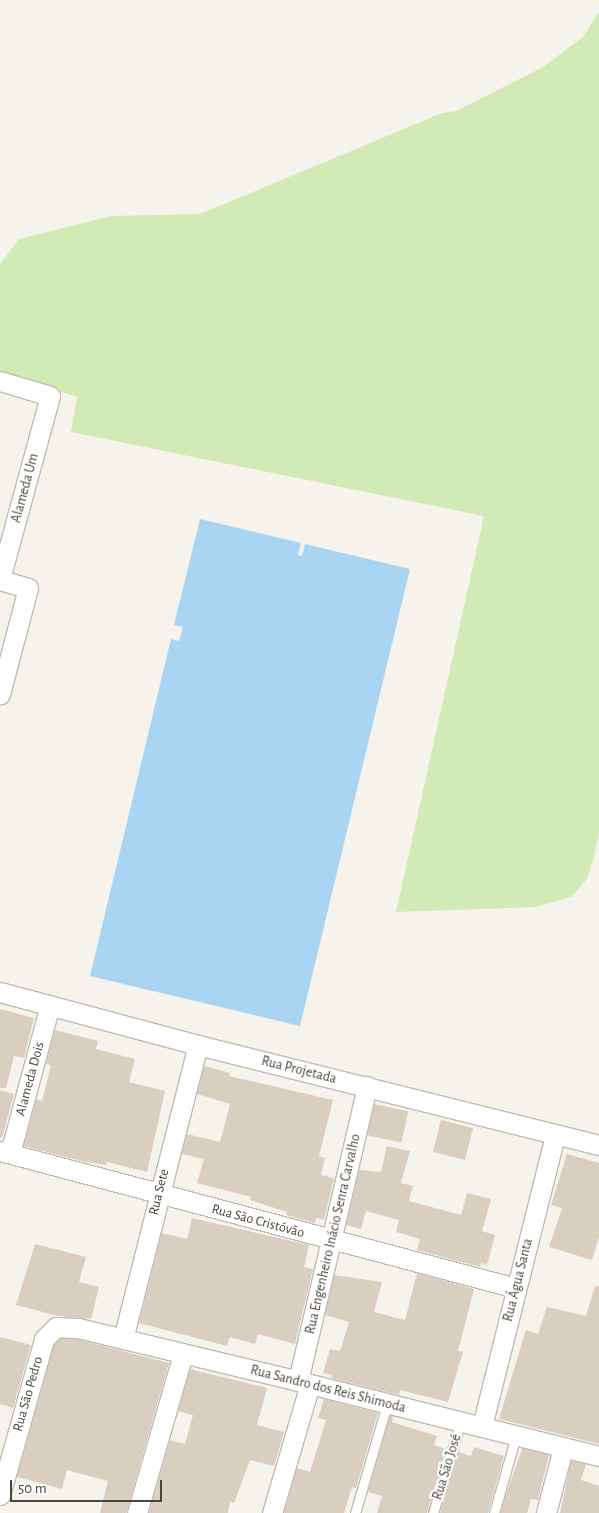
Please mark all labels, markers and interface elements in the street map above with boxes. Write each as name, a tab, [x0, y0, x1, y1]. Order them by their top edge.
street label: Alameda Um	[8, 451, 42, 525]
street label: Alameda Dois	[12, 1040, 48, 1118]
street label: Rua Projetada	[260, 1053, 338, 1087]
street label: Rua Engenheiro Inácio Senra Carvalho	[302, 1132, 364, 1336]
street label: Rua Sete	[145, 1167, 173, 1217]
street label: Rua São Cristóvão	[210, 1201, 306, 1241]
street label: Rua Água Santa	[500, 1237, 536, 1323]
street label: Rua São Pedro	[9, 1355, 47, 1433]
street label: Rua Sandro dos Reis Shimoda	[249, 1362, 407, 1416]
street label: Rua São José	[429, 1432, 465, 1502]
scale bar	[12, 1470, 165, 1502]
text: 50 m	[18, 1481, 47, 1496]

